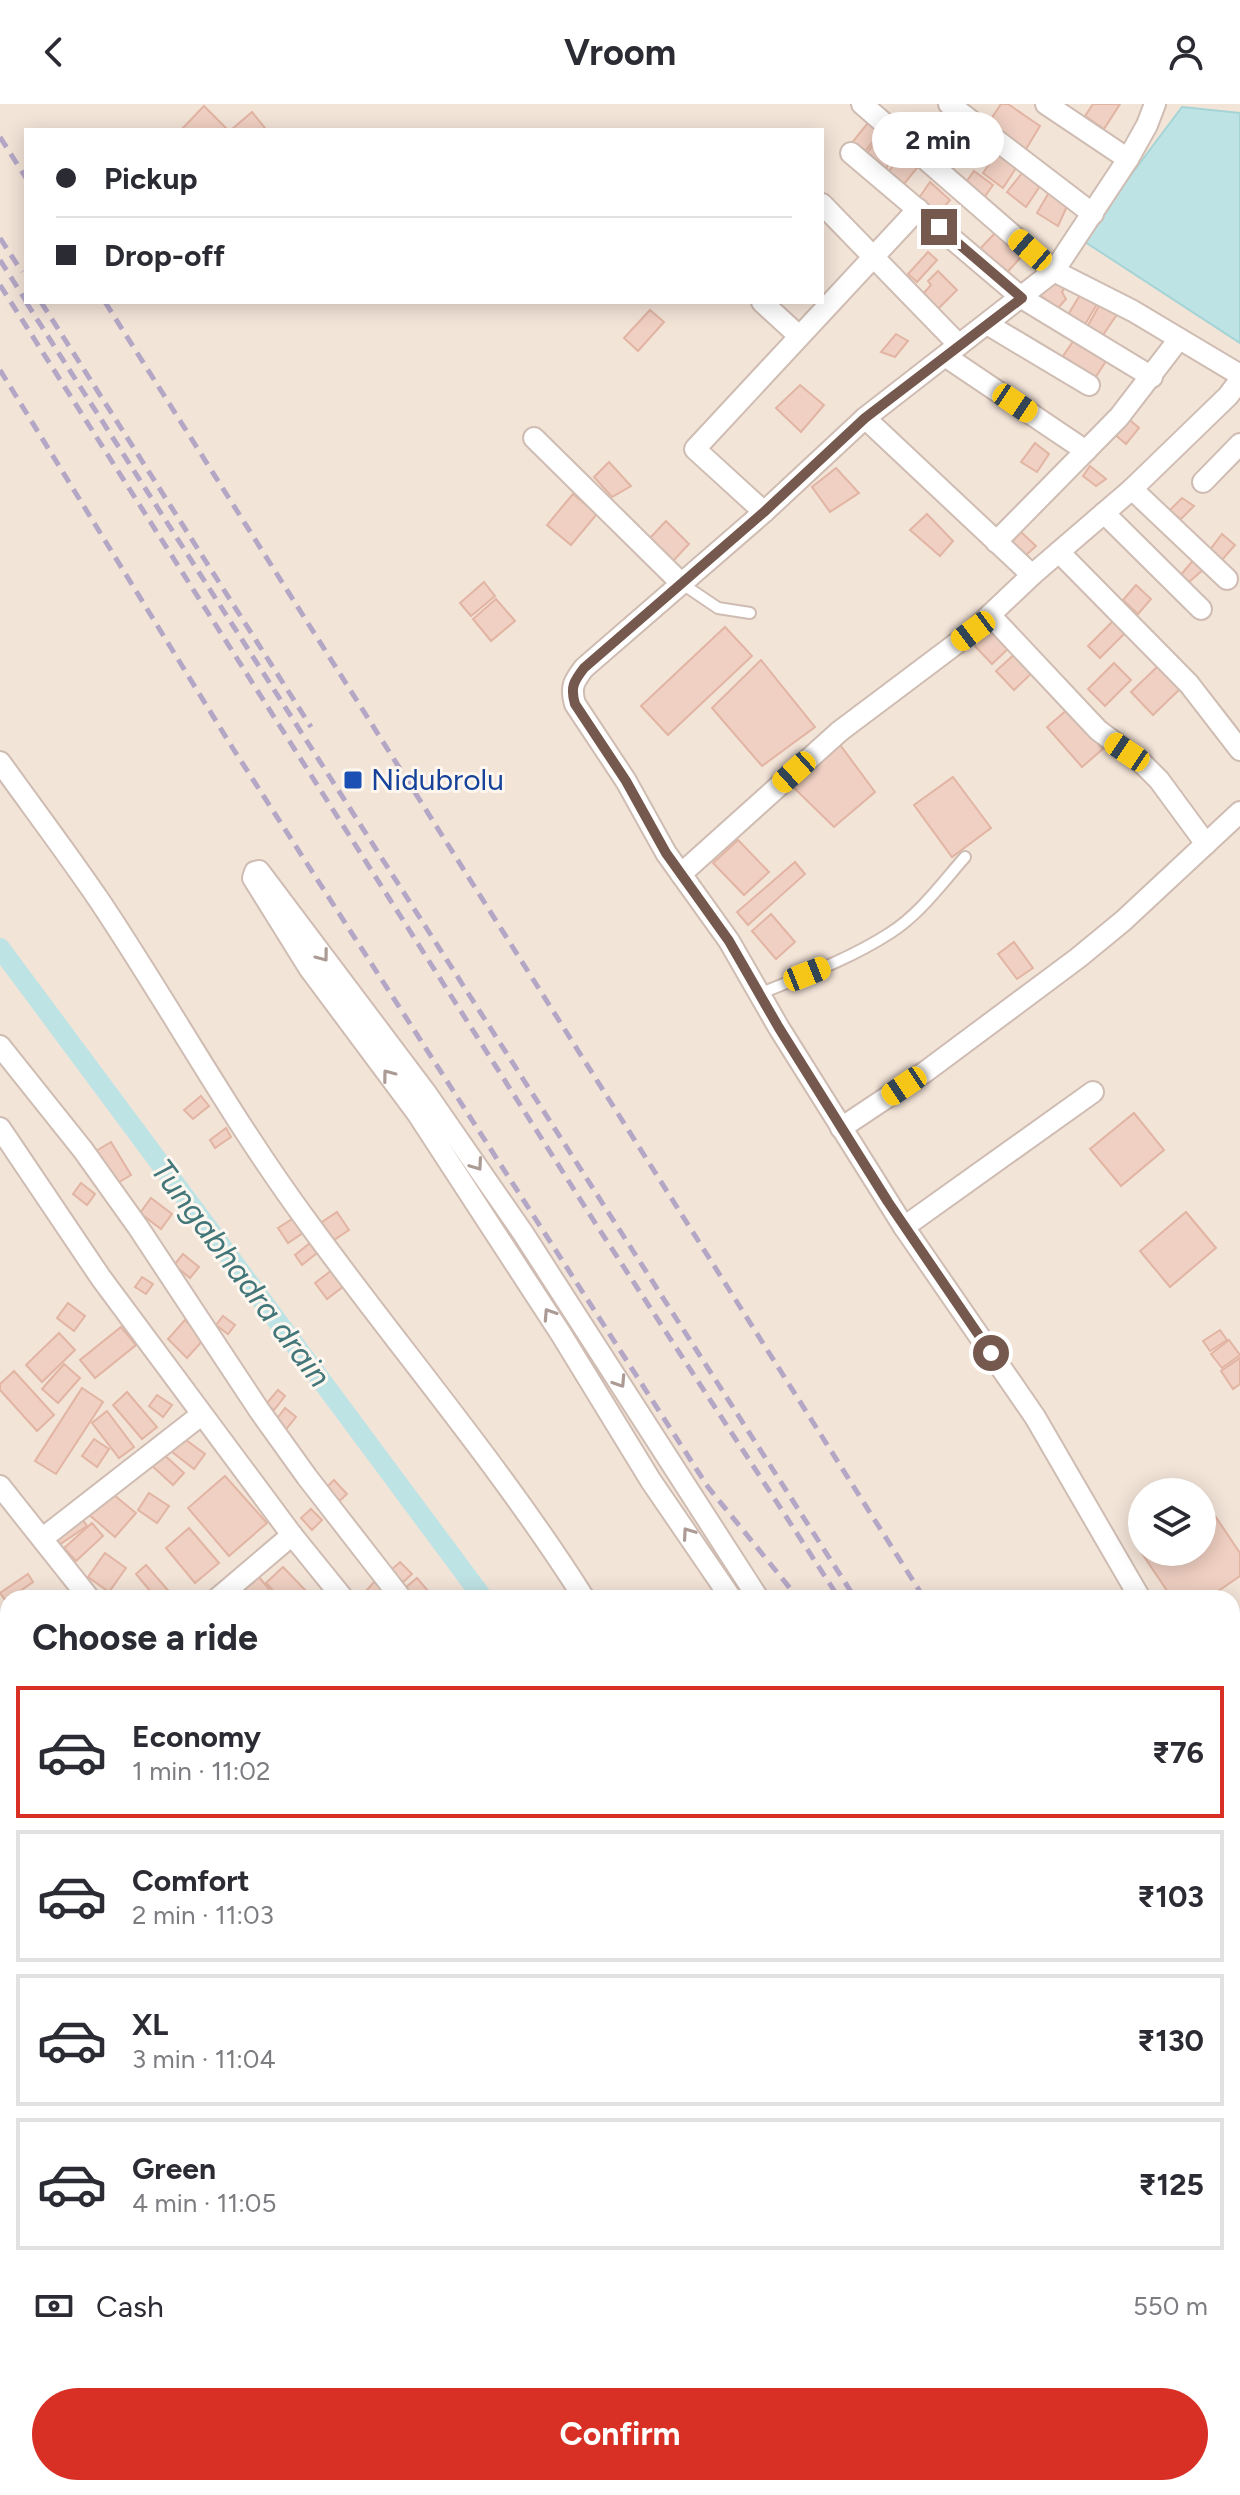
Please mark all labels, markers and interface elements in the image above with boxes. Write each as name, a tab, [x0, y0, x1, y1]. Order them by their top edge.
icon: back	[32, 30, 76, 74]
icon: person	[1164, 30, 1208, 74]
text: Vroom	[564, 31, 676, 74]
callout: 2 min	[873, 111, 1005, 167]
text: 2 min	[905, 124, 971, 156]
text: Pickup	[104, 160, 198, 197]
route end	[921, 209, 957, 245]
car	[1004, 225, 1056, 275]
text: Drop-off	[104, 237, 225, 274]
car	[988, 380, 1042, 426]
car	[947, 607, 999, 655]
car	[1100, 729, 1154, 775]
car	[768, 747, 820, 797]
place label: Nidubrolu	[371, 761, 504, 798]
marker: Nidubrolu	[342, 769, 364, 791]
one-way arrow	[313, 947, 327, 962]
car	[780, 954, 834, 994]
car	[877, 1063, 931, 1109]
one-way arrow	[384, 1069, 398, 1083]
water label: Tungabhadra drain	[143, 1152, 339, 1394]
one-way arrow	[467, 1157, 482, 1171]
one-way arrow	[543, 1308, 558, 1323]
route start	[973, 1335, 1009, 1371]
one-way arrow	[610, 1374, 625, 1388]
map controls	[1128, 1478, 1216, 1566]
button: layers	[1128, 1478, 1216, 1566]
one-way arrow	[683, 1528, 698, 1542]
text: Choose a ride	[32, 1616, 258, 1659]
icon: car	[36, 1716, 108, 1788]
text: Economy	[132, 1718, 261, 1755]
text: ₹76	[1152, 1734, 1204, 1771]
text: 1 min · 11:02	[132, 1755, 271, 1787]
icon: car	[36, 1860, 108, 1932]
text: Comfort	[132, 1862, 250, 1899]
text: ₹103	[1137, 1878, 1204, 1915]
text: 2 min · 11:03	[132, 1899, 274, 1931]
icon: car	[36, 2004, 108, 2076]
text: XL	[132, 2006, 168, 2043]
text: ₹130	[1137, 2022, 1204, 2059]
text: 3 min · 11:04	[132, 2043, 276, 2075]
icon: car	[36, 2148, 108, 2220]
text: Green	[132, 2150, 216, 2187]
text: ₹125	[1139, 2166, 1204, 2203]
text: 4 min · 11:05	[132, 2187, 276, 2219]
icon: cash	[32, 2284, 76, 2328]
text: Cash	[96, 2288, 164, 2325]
text: 550 m	[1133, 2290, 1208, 2322]
button: Confirm	[32, 2388, 1208, 2480]

